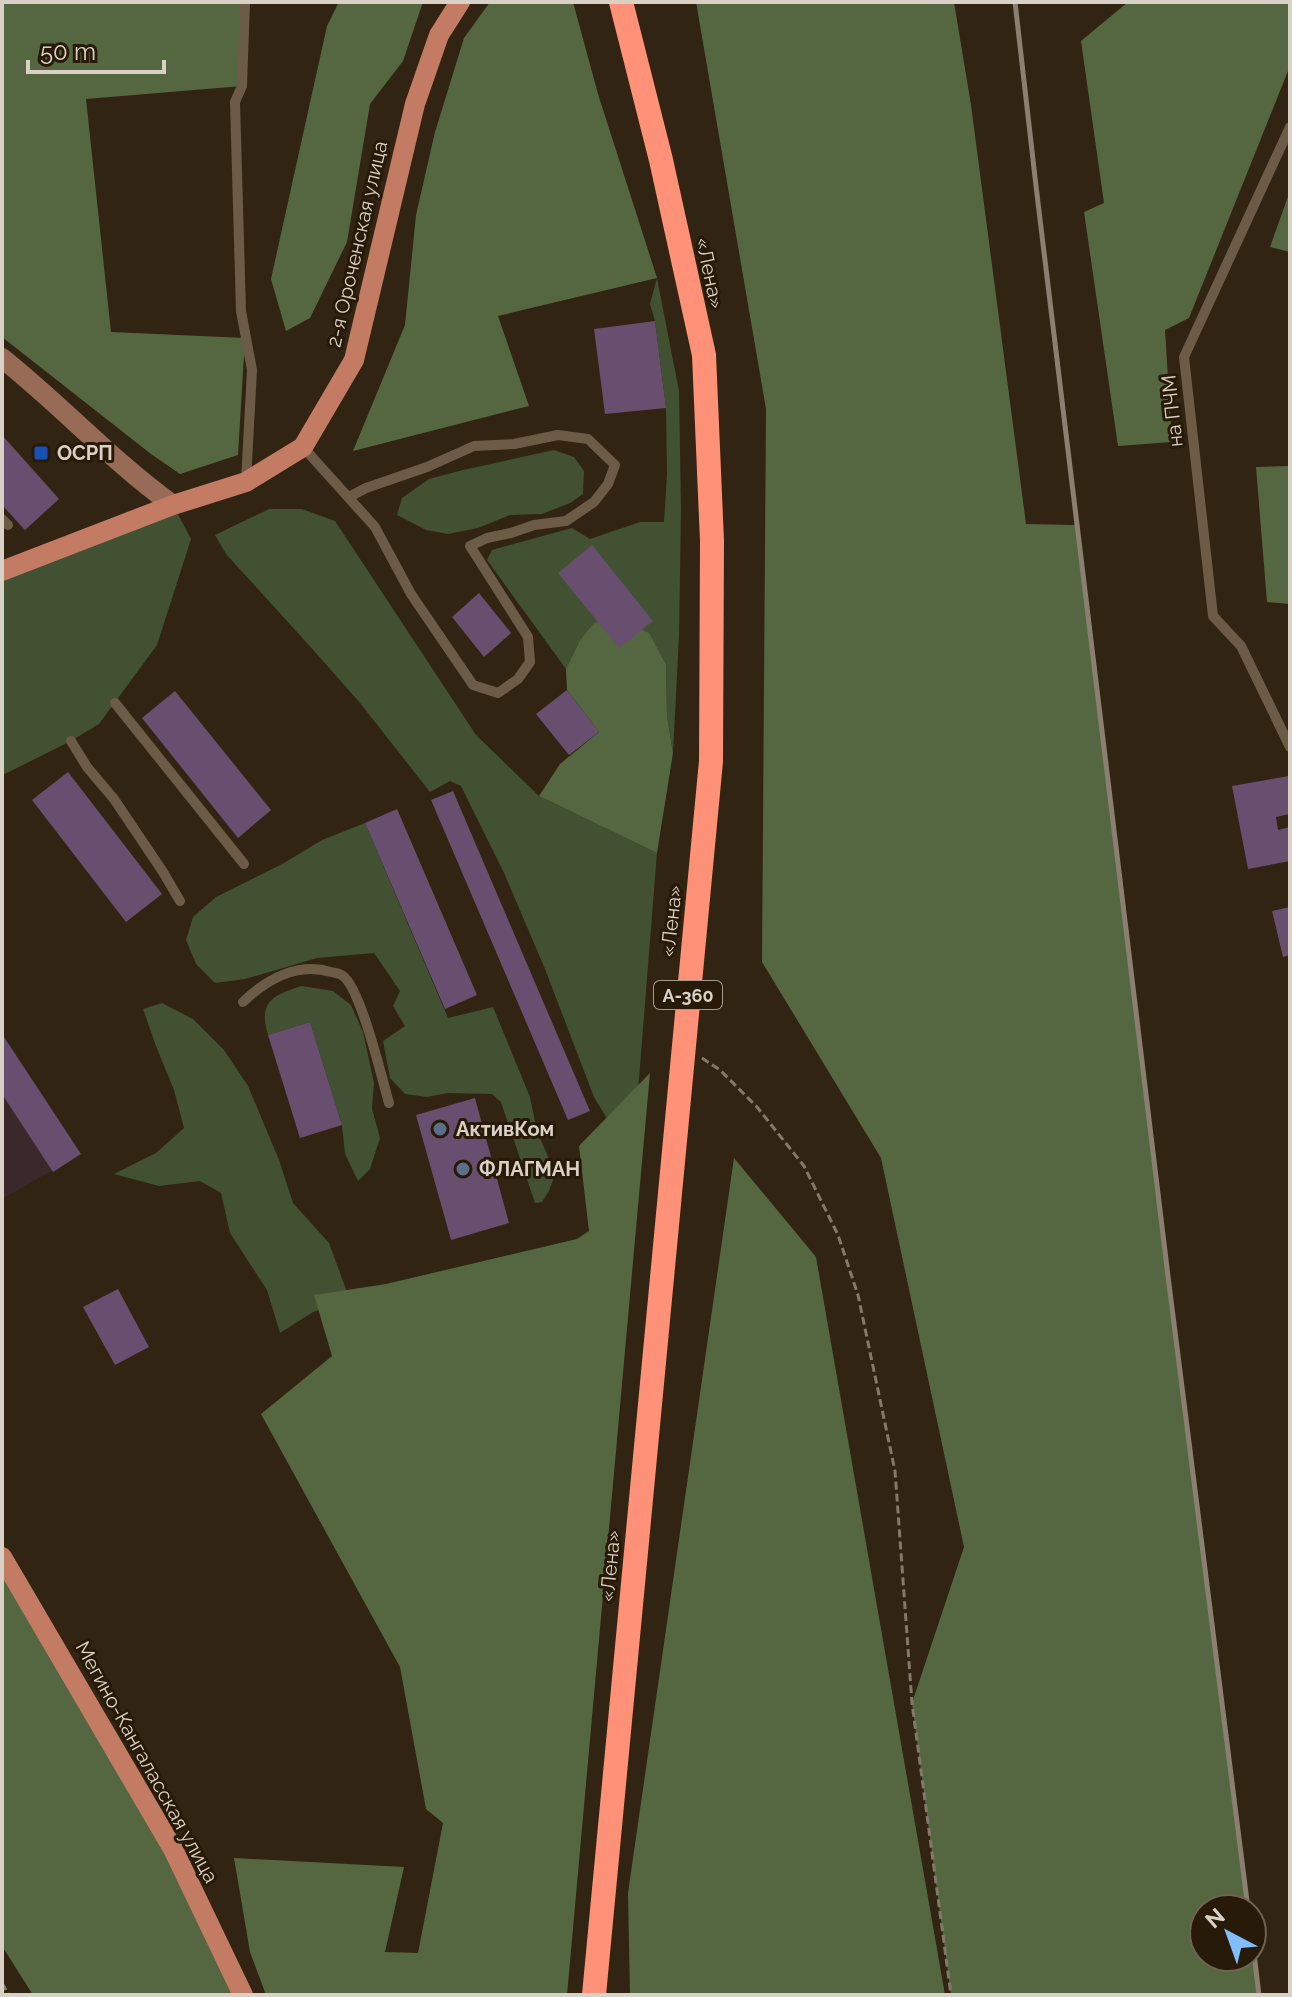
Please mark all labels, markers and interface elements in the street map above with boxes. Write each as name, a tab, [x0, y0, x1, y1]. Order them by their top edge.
scale bar	[28, 24, 164, 74]
text: 50 m	[40, 37, 96, 66]
street label: 2-я Ороченская улица	[322, 139, 392, 349]
street label: «Лена»	[691, 235, 729, 311]
street label: на ПЧМ	[1156, 374, 1188, 448]
place label: ОСРП	[57, 441, 113, 465]
marker: ОСРП	[32, 444, 50, 462]
street label: «Лена»	[655, 884, 687, 958]
road number: А-360	[654, 981, 722, 1009]
place label: АктивКом	[456, 1117, 554, 1141]
marker: АктивКом	[431, 1120, 449, 1138]
place label: ФЛАГМАН	[479, 1157, 580, 1181]
marker: ФЛАГМАН	[454, 1160, 472, 1178]
street label: «Лена»	[595, 1529, 625, 1603]
street label: Мегино-Кангаласская улица	[71, 1637, 223, 1887]
north arrow	[1188, 1893, 1268, 1973]
text: N	[1200, 1903, 1230, 1933]

